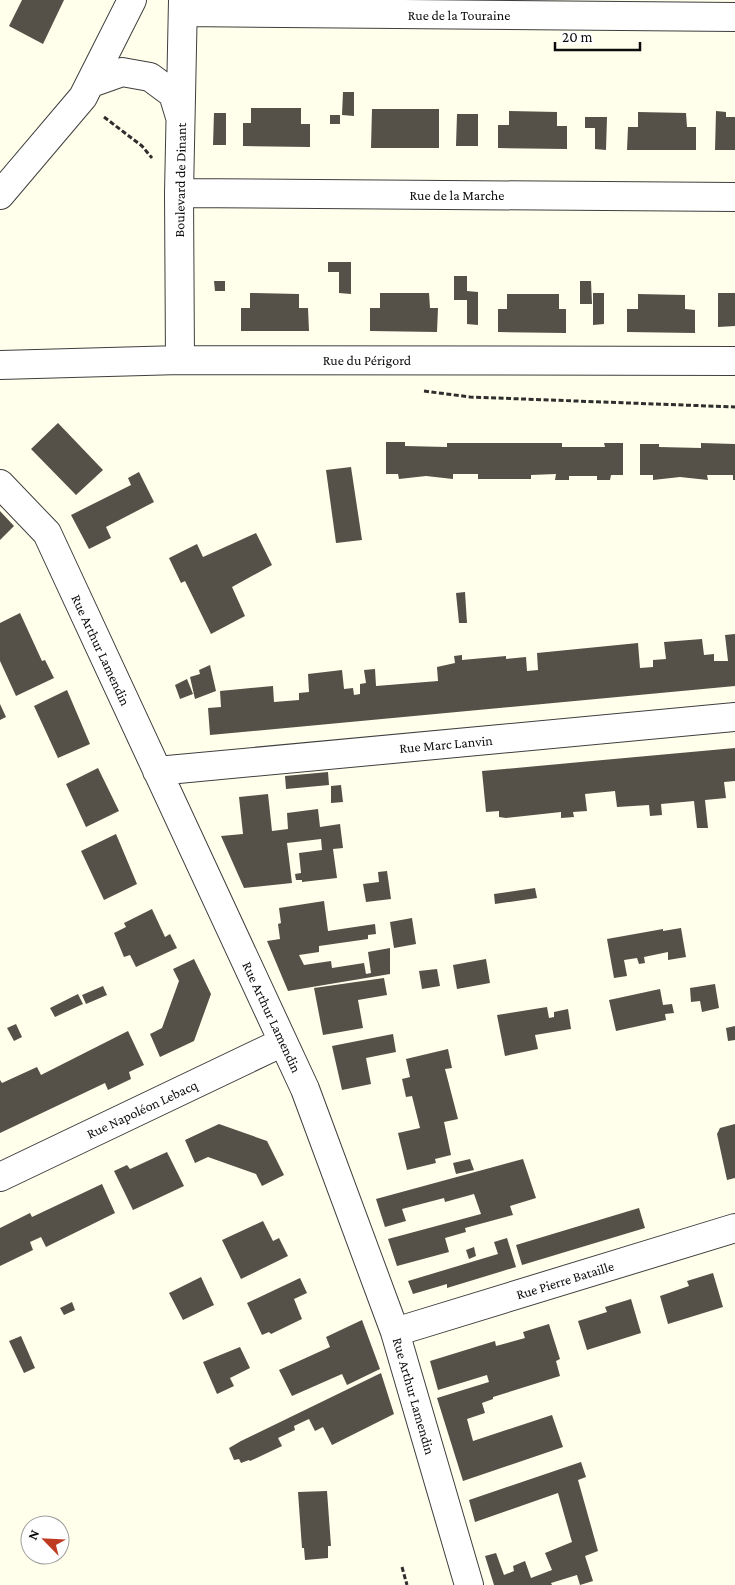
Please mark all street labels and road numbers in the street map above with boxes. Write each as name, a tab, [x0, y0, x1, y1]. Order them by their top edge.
street label: Rue de la Touraine	[408, 7, 510, 23]
street label: Boulevard de Dinant	[171, 122, 189, 237]
street label: Rue de la Marche	[410, 187, 504, 203]
street label: Rue du Périgord	[323, 352, 412, 368]
street label: Rue Arthur Lamendin	[68, 592, 134, 709]
street label: Rue Marc Lanvin	[399, 732, 494, 756]
street label: Rue Arthur Lamendin	[239, 959, 305, 1076]
street label: Rue Napoléon Lebacq	[84, 1076, 201, 1142]
street label: Rue Pierre Bataille	[514, 1258, 616, 1302]
street label: Rue Arthur Lamendin	[390, 1336, 438, 1457]

